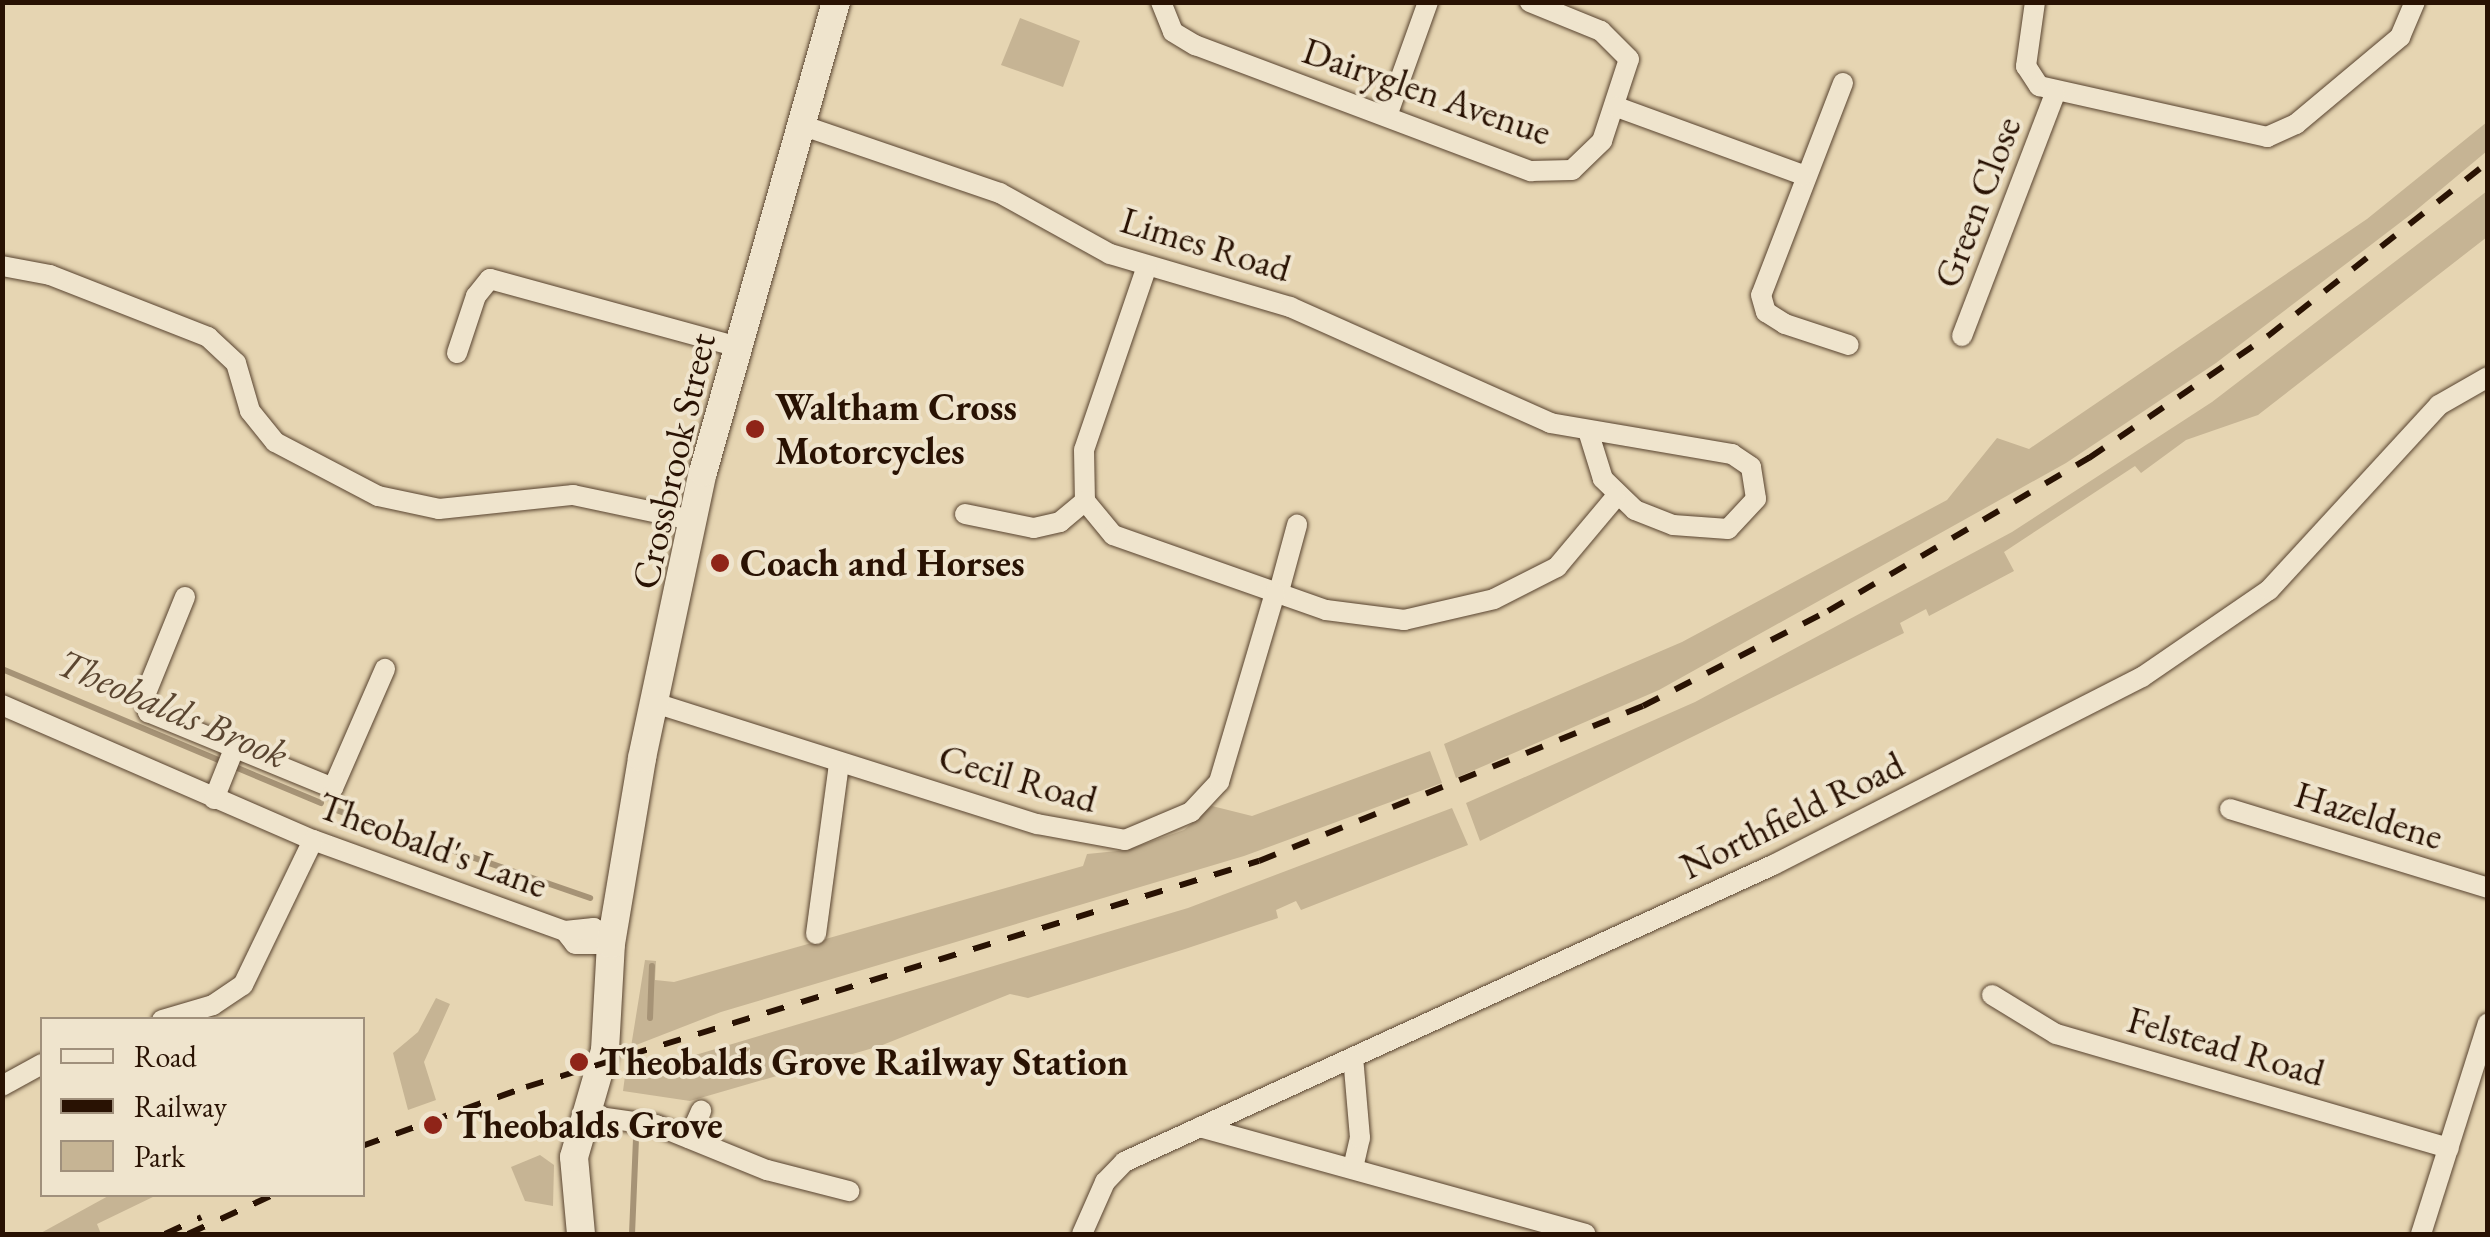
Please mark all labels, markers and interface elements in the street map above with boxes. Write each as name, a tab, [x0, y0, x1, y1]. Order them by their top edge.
street label: Dairyglen Avenue	[1297, 27, 1557, 155]
street label: Green Close	[1924, 110, 2030, 294]
street label: Limes Road	[1116, 197, 1296, 291]
street label: Crossbrook Street	[621, 329, 725, 593]
place label: Waltham Cross Motorcycles	[775, 384, 1017, 474]
marker: Waltham Cross Motorcycles	[744, 418, 766, 440]
place label: Coach and Horses	[740, 540, 1025, 586]
marker: Coach and Horses	[709, 552, 731, 574]
water label: Theobalds Brook	[50, 638, 296, 778]
street label: Cecil Road	[934, 734, 1102, 822]
street label: Northfield Road	[1673, 741, 1911, 889]
street label: Hazeldene	[2289, 771, 2449, 859]
street label: Theobald's Lane	[312, 782, 554, 908]
street label: Felstead Road	[2122, 996, 2330, 1096]
legend	[40, 1017, 365, 1197]
text: Road	[134, 1037, 197, 1076]
place label: Theobalds Grove Railway Station	[599, 1039, 1128, 1085]
marker: Theobalds Grove Railway Station	[568, 1051, 590, 1073]
text: Railway	[134, 1087, 227, 1126]
place label: Theobalds Grove	[456, 1102, 723, 1148]
marker: Theobalds Grove	[420, 1112, 446, 1138]
text: Park	[134, 1137, 185, 1176]

